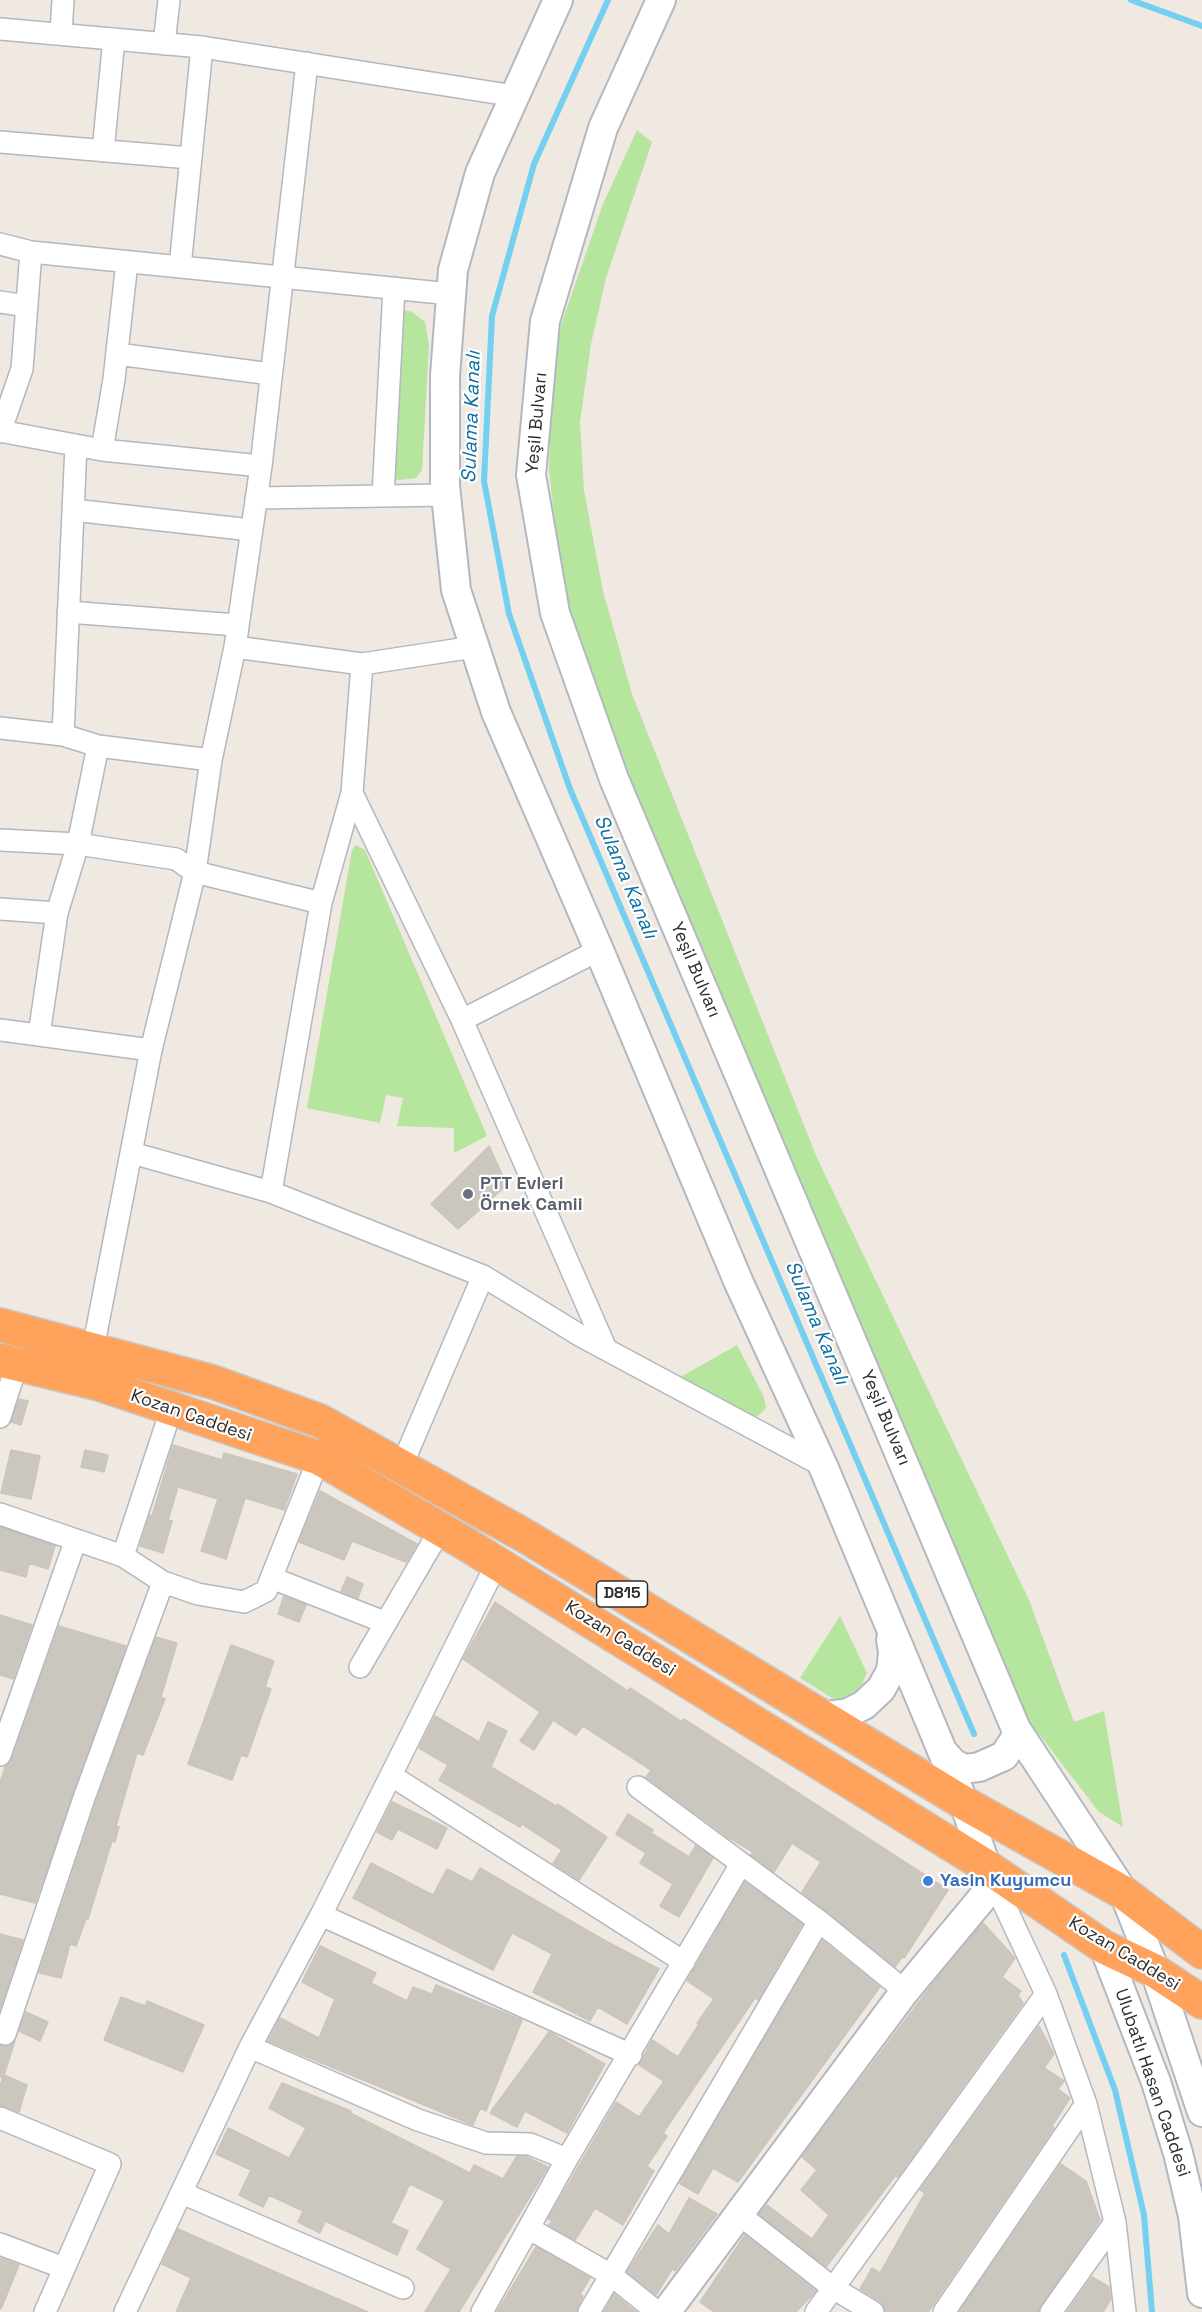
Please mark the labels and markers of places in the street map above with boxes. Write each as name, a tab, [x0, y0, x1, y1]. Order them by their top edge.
place label: PTT Evleri Örnek Camii	[480, 1173, 582, 1216]
marker: PTT Evleri Örnek Camii	[461, 1187, 475, 1201]
place label: Yasin Kuyumcu	[940, 1870, 1071, 1892]
marker: Yasin Kuyumcu	[921, 1874, 935, 1888]

